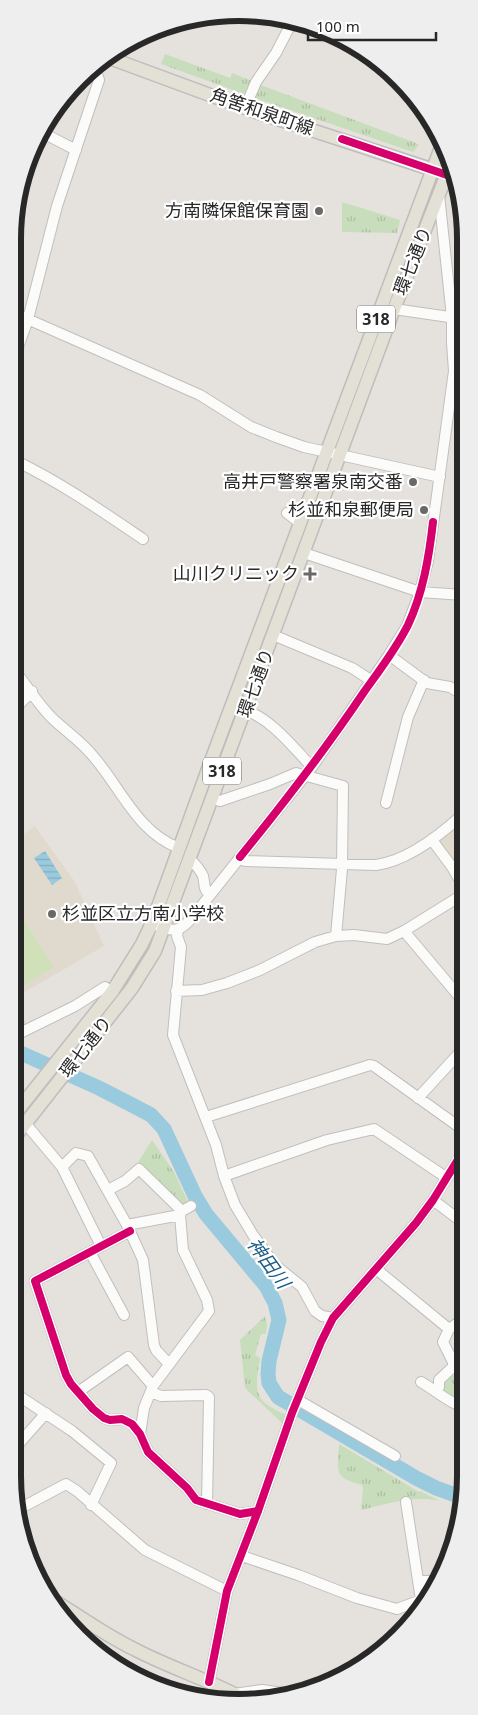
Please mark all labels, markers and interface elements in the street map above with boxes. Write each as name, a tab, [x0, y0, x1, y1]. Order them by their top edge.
scale bar	[308, 10, 436, 42]
text: 100 m	[316, 16, 360, 36]
street label: 角筈和泉町線	[207, 82, 317, 140]
place label: 方南隣保館保育園	[165, 198, 309, 222]
marker: 方南隣保館保育園	[313, 205, 325, 217]
street label: 環七通り	[387, 223, 437, 298]
road number: 318	[357, 306, 395, 332]
place label: 高井戸警察署泉南交番	[223, 469, 403, 493]
marker: 高井戸警察署泉南交番	[407, 476, 419, 488]
place label: 杉並和泉郵便局	[288, 497, 414, 521]
marker: 杉並和泉郵便局	[418, 504, 430, 516]
place label: 山川クリニック	[173, 561, 299, 585]
marker: 山川クリニック	[303, 567, 317, 581]
street label: 環七通り	[231, 645, 279, 721]
road number: 318	[203, 758, 241, 784]
place label: 杉並区立方南小学校	[62, 901, 224, 925]
marker: 杉並区立方南小学校	[46, 908, 58, 920]
street label: 環七通り	[54, 1011, 117, 1082]
water label: 神田川	[242, 1232, 297, 1295]

